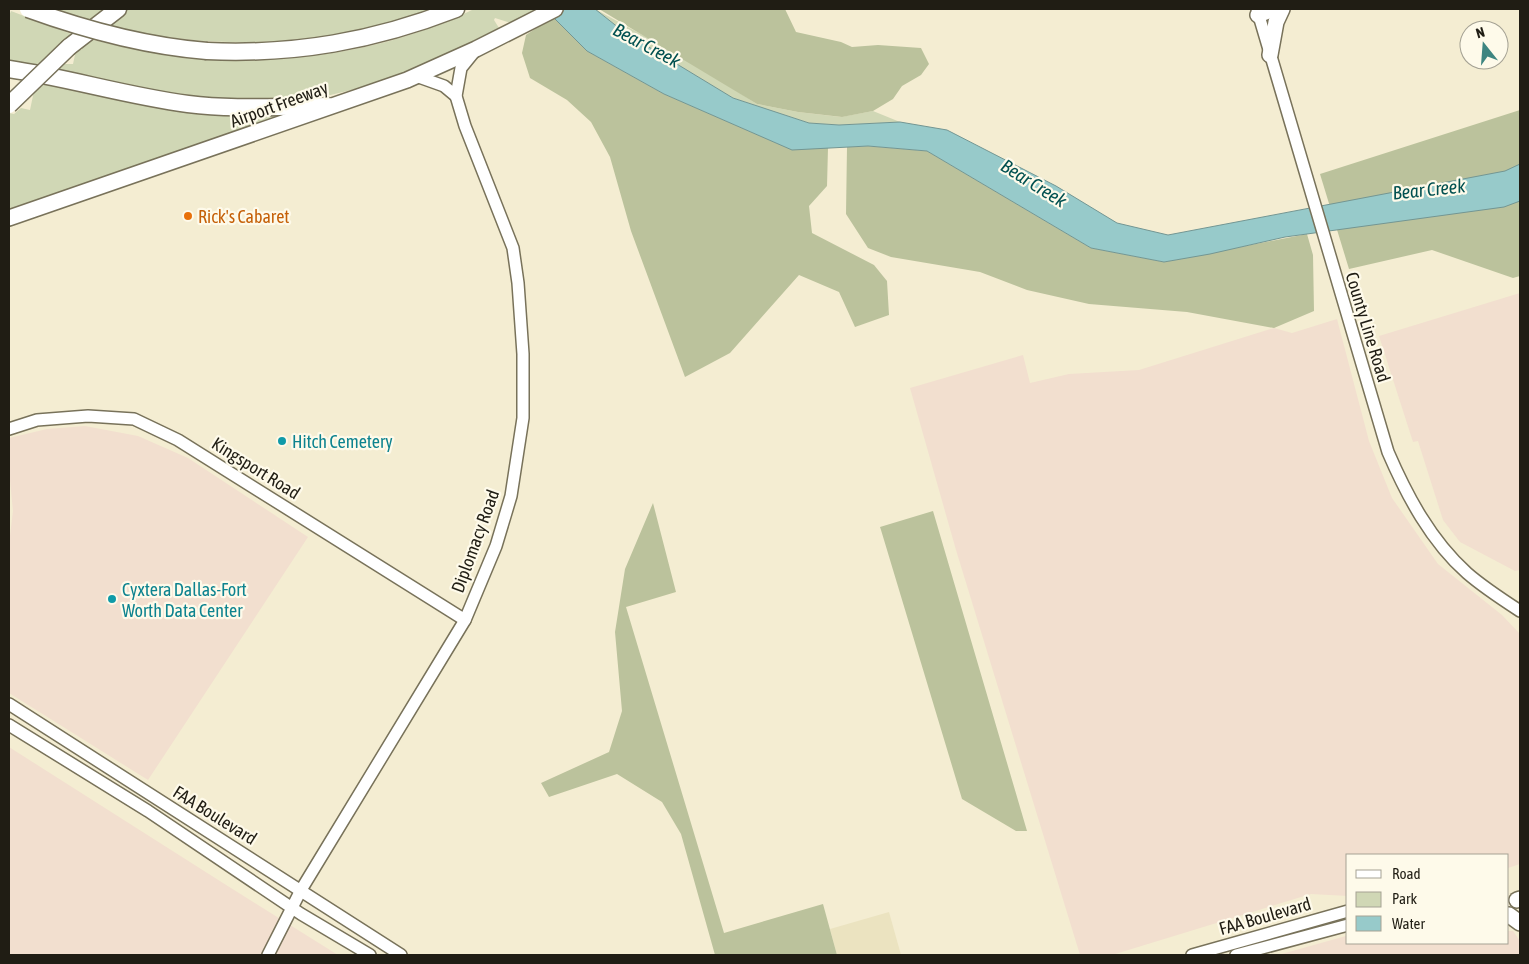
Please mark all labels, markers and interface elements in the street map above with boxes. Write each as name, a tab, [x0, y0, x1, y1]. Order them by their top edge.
water label: Bear Creek	[610, 18, 685, 72]
north arrow	[1459, 20, 1509, 70]
text: N	[1474, 24, 1486, 41]
street label: Airport Freeway	[227, 77, 331, 131]
water label: Bear Creek	[997, 154, 1071, 212]
water label: Bear Creek	[1391, 174, 1467, 204]
place label: Rick's Cabaret	[198, 206, 290, 227]
marker: Rick's Cabaret	[182, 210, 194, 222]
street label: County Line Road	[1341, 269, 1395, 385]
place label: Hitch Cemetery	[292, 431, 393, 452]
street label: Kingsport Road	[208, 433, 304, 503]
marker: Hitch Cemetery	[276, 435, 288, 447]
street label: Diplomacy Road	[447, 487, 503, 595]
place label: Cyxtera Dallas-Fort Worth Data Center	[122, 579, 247, 621]
marker: Cyxtera Dallas-Fort Worth Data Center	[106, 593, 118, 605]
street label: FAA Boulevard	[169, 781, 261, 849]
legend	[1346, 854, 1509, 944]
text: Road	[1392, 865, 1421, 882]
text: Park	[1392, 890, 1417, 907]
street label: FAA Boulevard	[1217, 893, 1313, 939]
text: Water	[1392, 915, 1425, 932]

